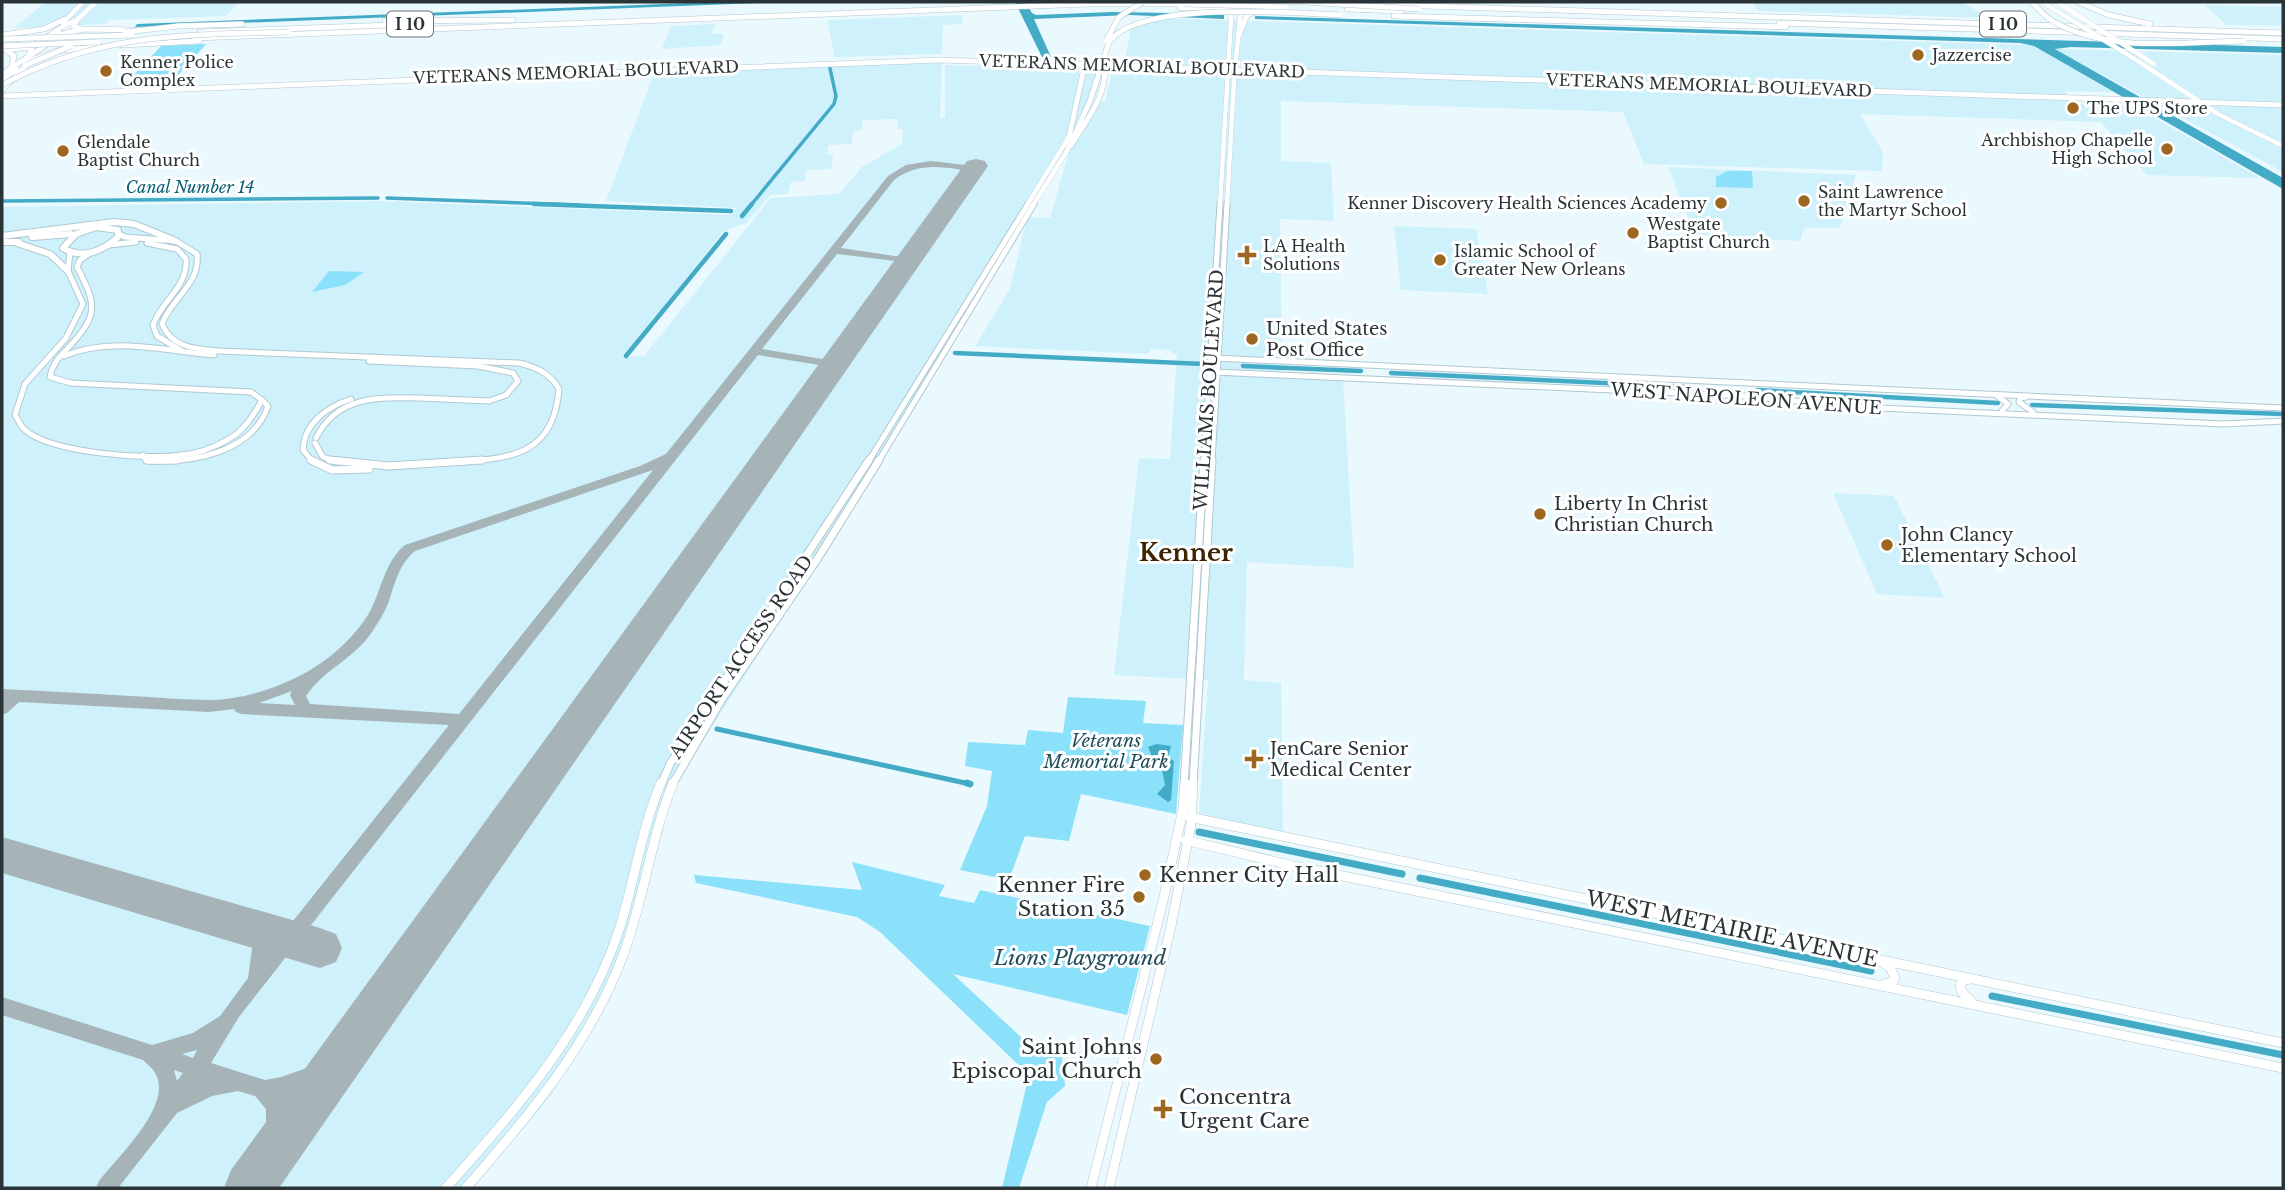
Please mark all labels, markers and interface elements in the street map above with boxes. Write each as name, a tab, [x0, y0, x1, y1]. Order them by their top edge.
road number: I 10	[387, 12, 433, 36]
road number: I 10	[1980, 12, 2026, 36]
place label: Jazzercise	[1930, 45, 2012, 65]
marker: Jazzercise	[1910, 47, 1926, 63]
street label: VETERANS MEMORIAL BOULEVARD	[978, 50, 1305, 82]
place label: Kenner Police Complex	[120, 52, 234, 90]
street label: VETERANS MEMORIAL BOULEVARD	[412, 56, 739, 88]
marker: Kenner Police Complex	[98, 63, 114, 79]
street label: VETERANS MEMORIAL BOULEVARD	[1545, 69, 1872, 101]
place label: The UPS Store	[2087, 98, 2208, 118]
marker: The UPS Store	[2065, 100, 2081, 116]
place label: Archbishop Chapelle High School	[1980, 130, 2153, 168]
place label: Glendale Baptist Church	[77, 132, 200, 170]
marker: Archbishop Chapelle High School	[2159, 141, 2175, 157]
marker: Glendale Baptist Church	[55, 143, 71, 159]
water label: Canal Number 14	[126, 177, 254, 197]
place label: Saint Lawrence the Martyr School	[1818, 182, 1967, 220]
place label: Kenner Discovery Health Sciences Academy	[1347, 193, 1708, 213]
marker: Saint Lawrence the Martyr School	[1796, 193, 1812, 209]
marker: Kenner Discovery Health Sciences Academy	[1713, 195, 1729, 211]
place label: Westgate Baptist Church	[1646, 214, 1770, 252]
marker: Westgate Baptist Church	[1625, 225, 1641, 241]
place label: LA Health Solutions	[1263, 236, 1346, 274]
place label: Islamic School of Greater New Orleans	[1454, 241, 1625, 279]
marker: LA Health Solutions	[1237, 245, 1257, 265]
marker: Islamic School of Greater New Orleans	[1432, 252, 1448, 268]
street label: WILLIAMS BOULEVARD	[1190, 269, 1228, 512]
place label: United States Post Office	[1266, 318, 1387, 361]
marker: United States Post Office	[1244, 331, 1260, 347]
street label: WEST NAPOLEON AVENUE	[1609, 378, 1882, 419]
place label: Liberty In Christ Christian Church	[1554, 493, 1714, 536]
marker: Liberty In Christ Christian Church	[1532, 506, 1548, 522]
place label: John Clancy Elementary School	[1899, 524, 2077, 567]
marker: John Clancy Elementary School	[1879, 537, 1895, 553]
district label: Kenner	[1139, 538, 1233, 567]
street label: AIRPORT ACCESS ROAD	[664, 551, 817, 764]
park label: Veterans Memorial Park	[1043, 730, 1168, 773]
place label: JenCare Senior Medical Center	[1268, 738, 1412, 781]
marker: JenCare Senior Medical Center	[1244, 749, 1264, 769]
place label: Kenner City Hall	[1159, 862, 1339, 888]
marker: Kenner City Hall	[1137, 867, 1153, 883]
place label: Kenner Fire Station 35	[998, 872, 1125, 922]
street label: WEST METAIRIE AVENUE	[1582, 885, 1881, 973]
marker: Kenner Fire Station 35	[1131, 889, 1147, 905]
park label: Lions Playground	[993, 945, 1167, 971]
place label: Saint Johns Episcopal Church	[951, 1034, 1142, 1084]
marker: Saint Johns Episcopal Church	[1148, 1051, 1164, 1067]
place label: Concentra Urgent Care	[1179, 1084, 1310, 1134]
marker: Concentra Urgent Care	[1153, 1099, 1173, 1119]

